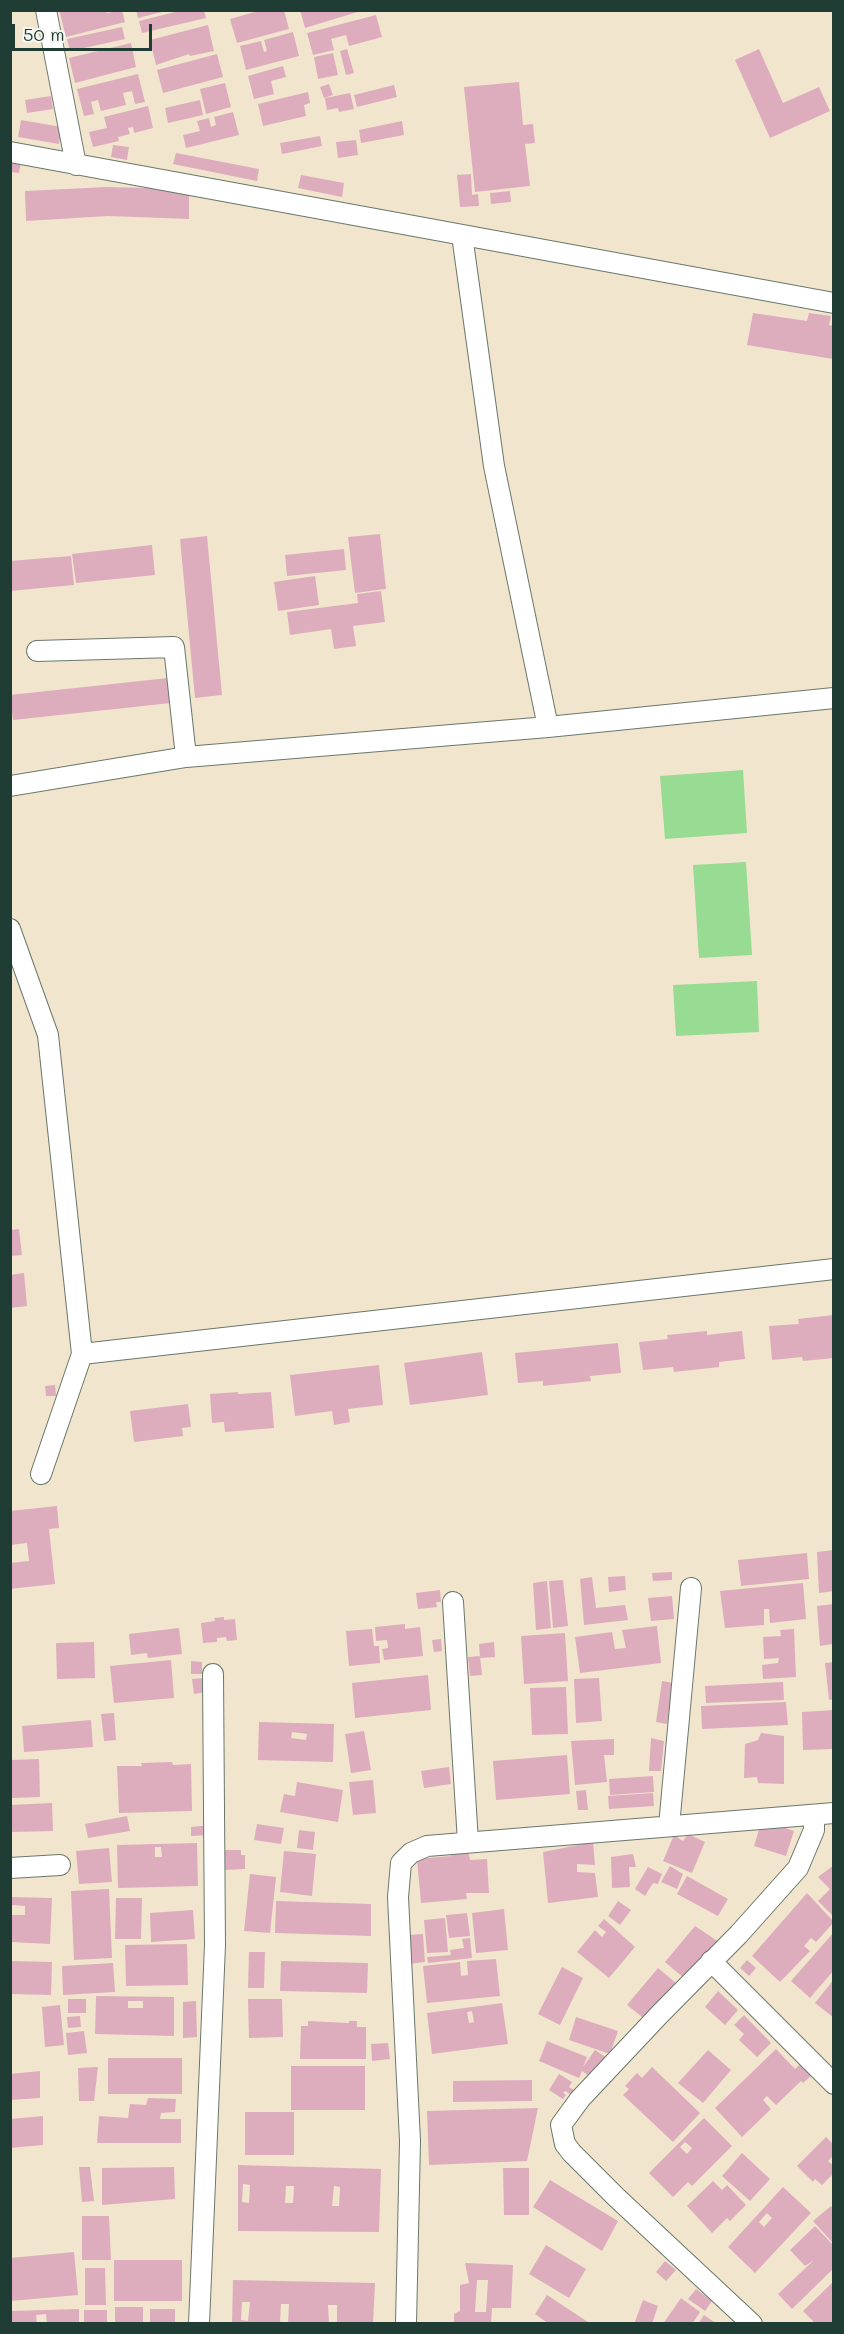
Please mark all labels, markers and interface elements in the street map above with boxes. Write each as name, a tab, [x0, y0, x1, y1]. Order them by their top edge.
scale bar	[15, 12, 154, 50]
text: 50 m	[23, 22, 65, 46]

